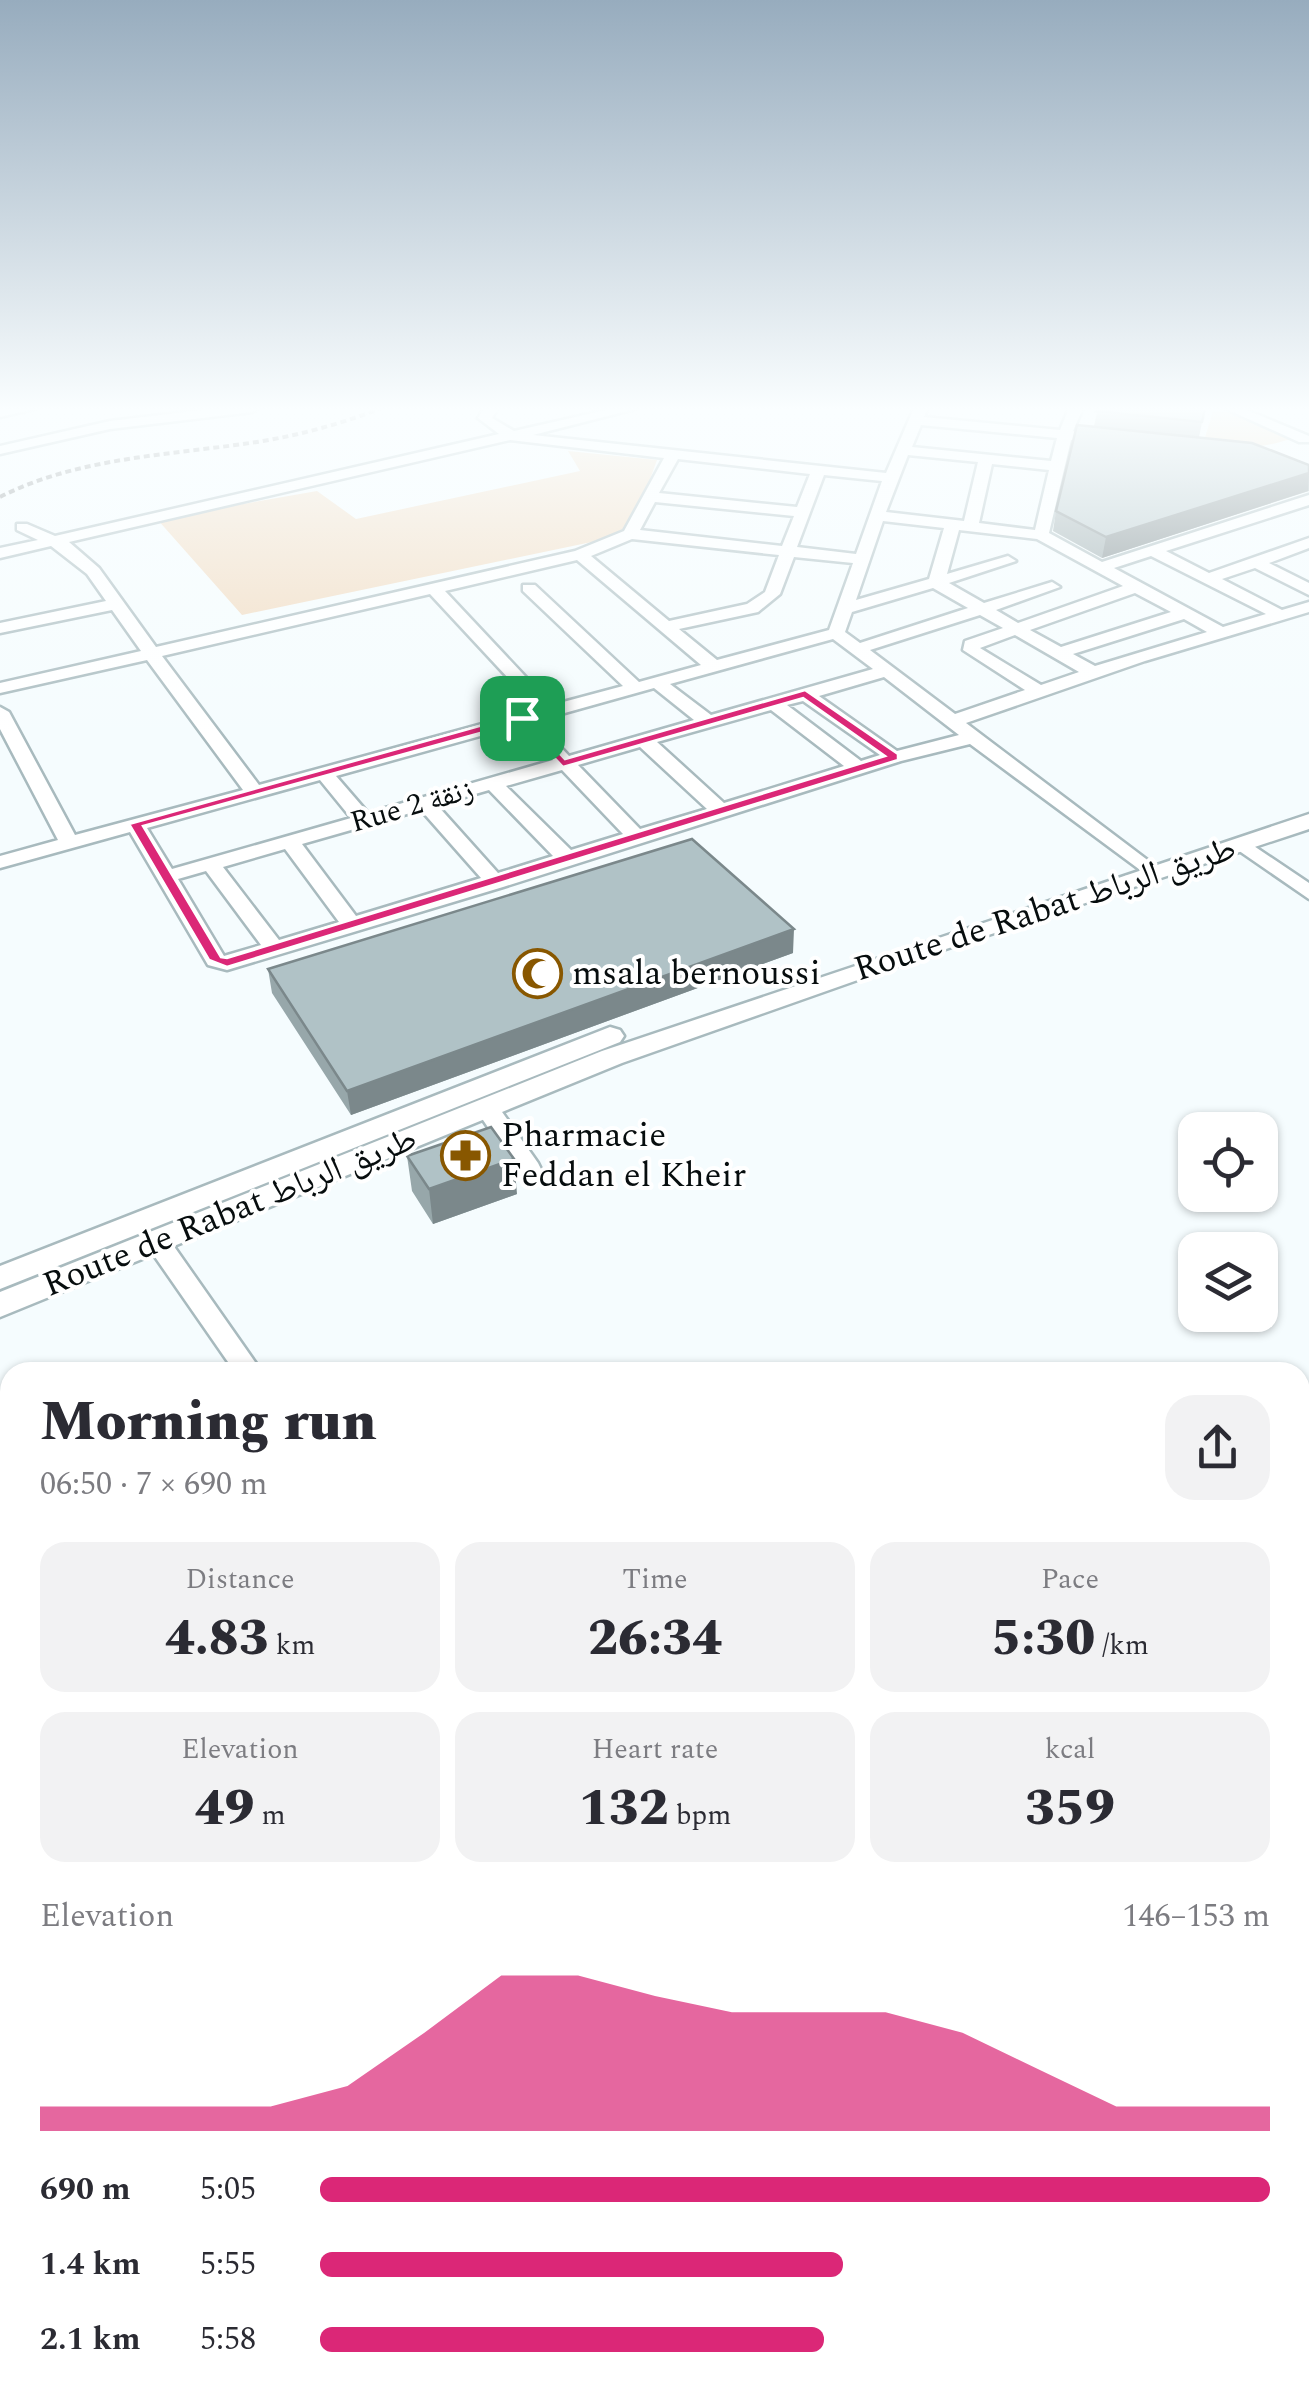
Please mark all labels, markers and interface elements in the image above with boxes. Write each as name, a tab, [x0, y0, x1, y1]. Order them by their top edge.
pin	[480, 676, 565, 761]
icon: arrive	[495, 691, 550, 746]
street label: Rue 2 زنقة	[345, 766, 479, 846]
street label: Route de Rabat طريق الرباط	[847, 822, 1243, 996]
mosque icon: msala bernoussi	[511, 947, 563, 999]
place label: msala bernoussi	[572, 947, 821, 1000]
place label: Pharmacie Feddan el Kheir	[501, 1109, 746, 1202]
map controls	[1178, 1112, 1278, 1332]
button: locate	[1178, 1112, 1278, 1212]
street label: Route de Rabat طريق الرباط	[35, 1113, 425, 1311]
pharmacy icon: Pharmacie Feddan el Kheir	[440, 1129, 492, 1181]
button: layers	[1178, 1232, 1278, 1332]
text: Morning run	[40, 1381, 377, 1464]
button: share	[1165, 1395, 1270, 1500]
text: 06:50 · 7 × 690 m	[40, 1460, 268, 1509]
text: Distance	[185, 1558, 295, 1601]
text: Time	[622, 1558, 688, 1601]
text: Pace	[1041, 1558, 1099, 1601]
text: 4.83	[165, 1601, 269, 1677]
text: 26:34	[588, 1601, 722, 1677]
text: 5:30	[991, 1601, 1095, 1677]
text: km	[269, 1624, 315, 1667]
text: /km	[1095, 1624, 1149, 1667]
text: Elevation	[181, 1728, 299, 1771]
text: Heart rate	[592, 1728, 718, 1771]
text: kcal	[1045, 1728, 1095, 1771]
text: 49	[194, 1771, 254, 1847]
text: 132	[579, 1771, 669, 1847]
text: 359	[1025, 1771, 1115, 1847]
text: m	[254, 1794, 286, 1837]
text: bpm	[669, 1794, 731, 1837]
text: Elevation	[40, 1892, 174, 1941]
text: 146–153 m	[1122, 1892, 1270, 1941]
text: 690 m	[40, 2165, 131, 2214]
text: 5:05	[200, 2165, 256, 2214]
text: 1.4 km	[40, 2240, 141, 2289]
text: 5:55	[200, 2240, 256, 2289]
text: 2.1 km	[40, 2315, 141, 2364]
text: 5:58	[200, 2315, 256, 2364]

